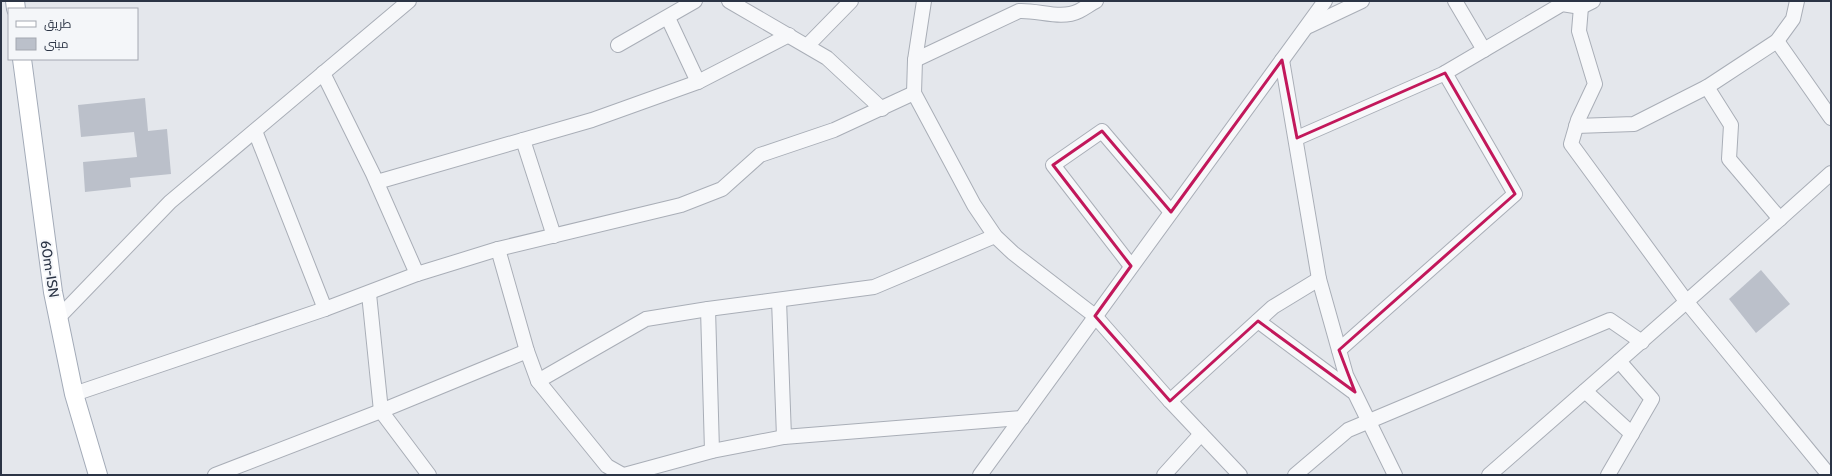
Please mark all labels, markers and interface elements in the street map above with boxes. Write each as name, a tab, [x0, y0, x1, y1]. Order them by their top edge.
legend	[8, 8, 138, 60]
text: طريق	[44, 16, 72, 31]
text: مبنى	[44, 36, 69, 51]
street label: 60m-ISN	[37, 239, 63, 299]

